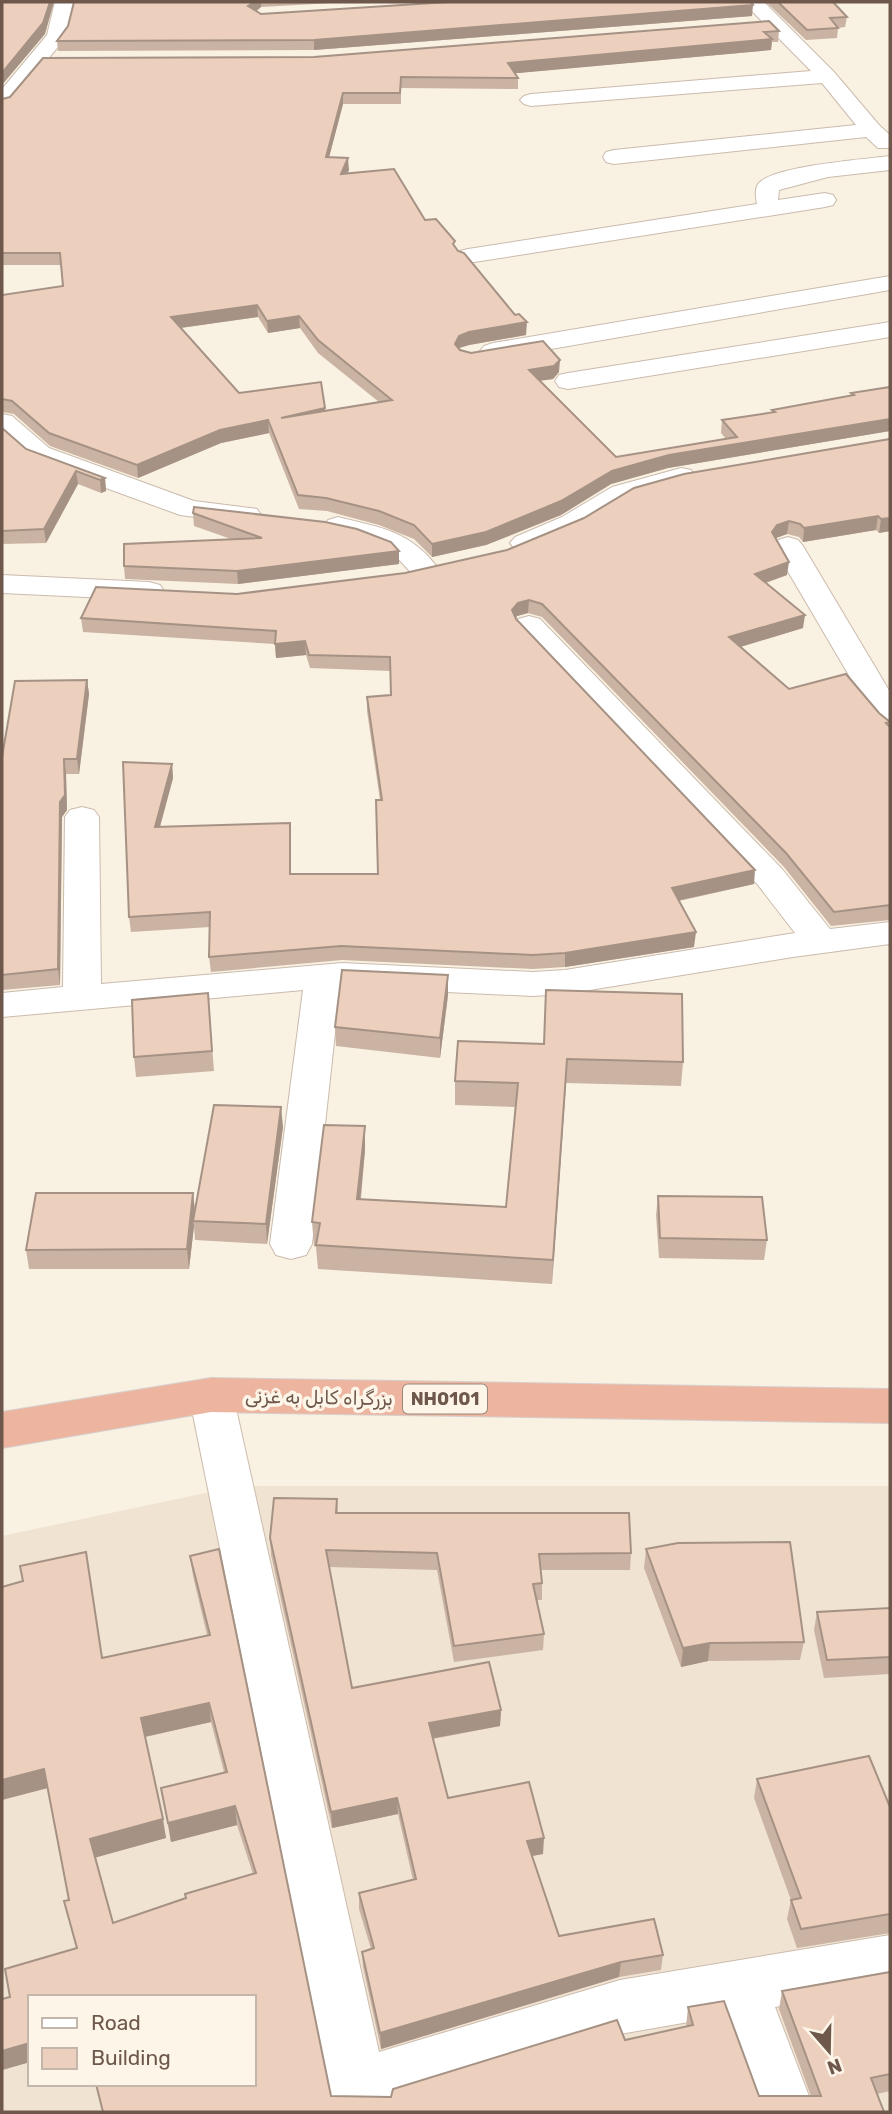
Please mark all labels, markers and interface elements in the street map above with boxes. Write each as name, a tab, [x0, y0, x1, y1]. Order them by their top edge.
road number: NH0101	[403, 1384, 487, 1414]
street label: بزرگراه کابل به غزنی	[245, 1385, 393, 1410]
legend	[28, 1995, 256, 2086]
text: Road	[91, 2010, 141, 2035]
north arrow	[794, 2016, 864, 2086]
text: Building	[91, 2045, 171, 2070]
text: N	[824, 2053, 845, 2080]

